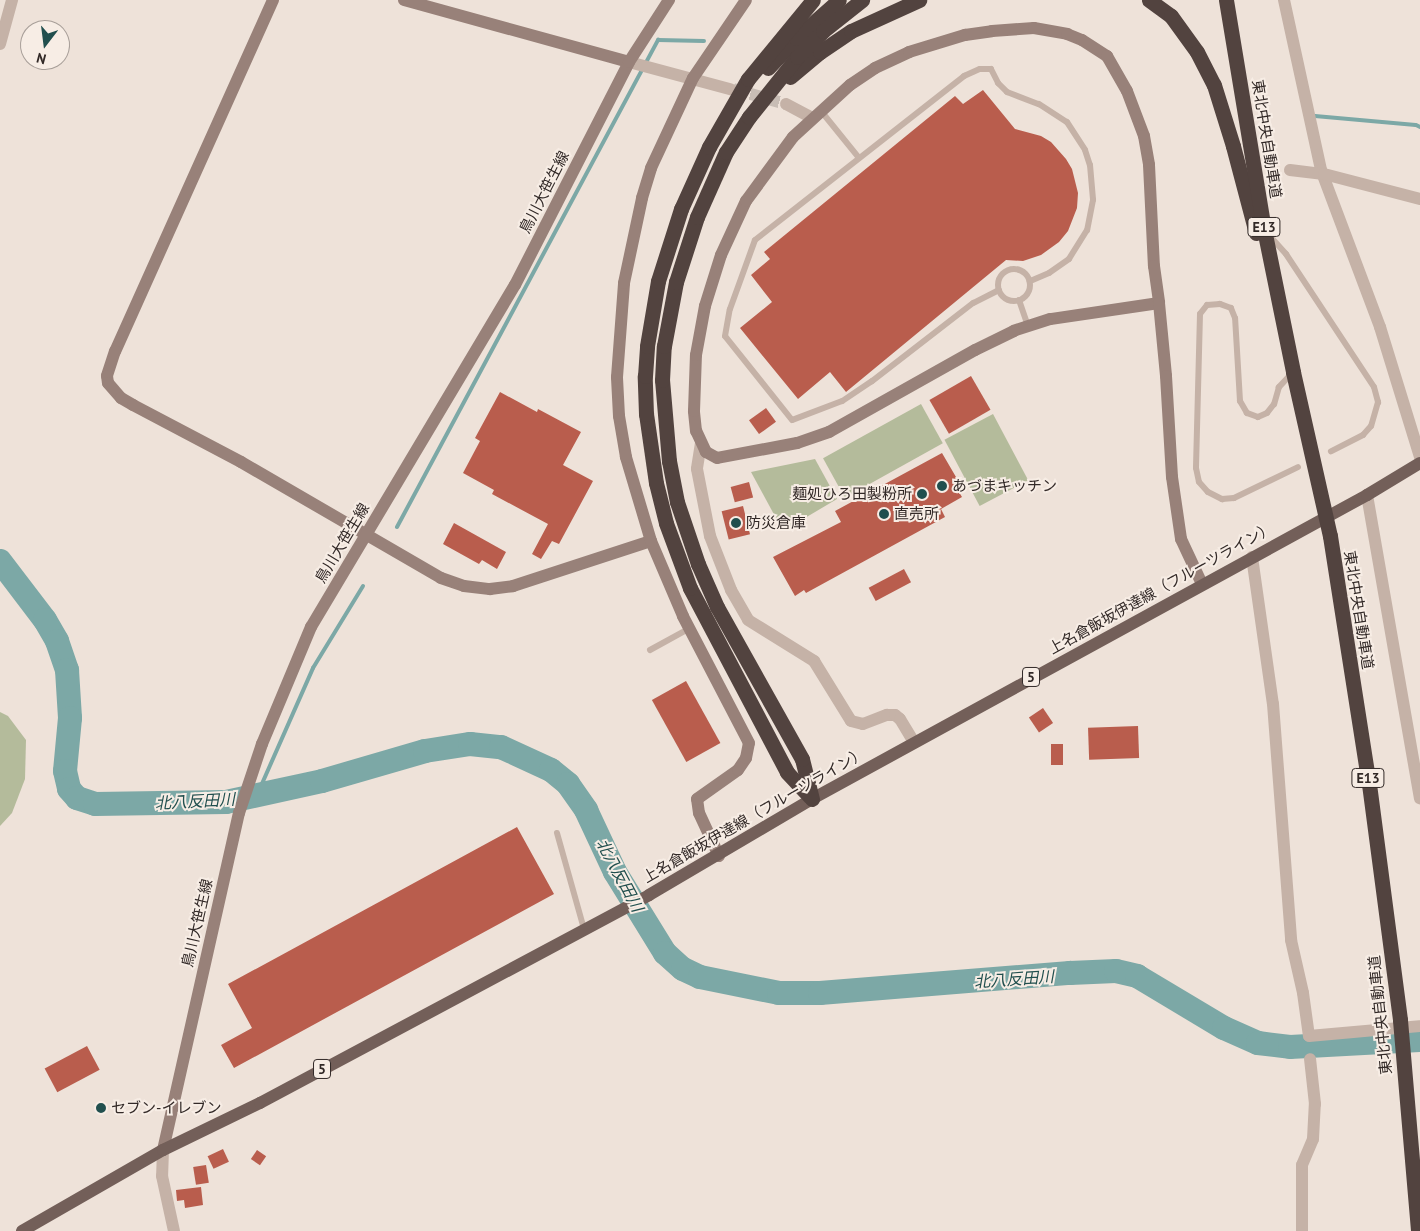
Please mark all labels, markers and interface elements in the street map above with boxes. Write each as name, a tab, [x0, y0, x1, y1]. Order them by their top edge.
north arrow	[20, 20, 70, 70]
text: N	[35, 49, 48, 68]
street label: 東北中央自動車道	[1249, 78, 1285, 200]
street label: 鳥川大笹生線	[516, 148, 572, 236]
road number: E13	[1246, 216, 1282, 238]
place label: あづまキッチン	[952, 477, 1057, 495]
marker: あづまキッチン	[936, 480, 948, 492]
place label: 麺処ひろ田製粉所	[792, 485, 912, 503]
marker: 麺処ひろ田製粉所	[916, 488, 928, 500]
street label: 鳥川大笹生線	[311, 500, 373, 586]
place label: 直売所	[894, 505, 939, 523]
marker: 直売所	[878, 508, 890, 520]
place label: 防災倉庫	[746, 514, 806, 532]
marker: 防災倉庫	[730, 517, 742, 529]
street label: 上名倉飯坂伊達線（フルーツライン）	[1045, 518, 1277, 658]
street label: 東北中央自動車道	[1341, 549, 1377, 671]
road number: 5	[1021, 666, 1041, 689]
street label: 上名倉飯坂伊達線（フルーツライン）	[639, 743, 869, 887]
road number: E13	[1350, 766, 1386, 790]
water label: 北八反田川	[155, 789, 235, 813]
water label: 北八反田川	[593, 835, 647, 915]
street label: 鳥川大笹生線	[178, 877, 216, 969]
street label: 東北中央自動車道	[1365, 954, 1395, 1076]
water label: 北八反田川	[973, 967, 1055, 991]
road number: 5	[312, 1058, 332, 1080]
place label: セブン-イレブン	[111, 1099, 221, 1117]
marker: セブン-イレブン	[95, 1102, 107, 1114]

